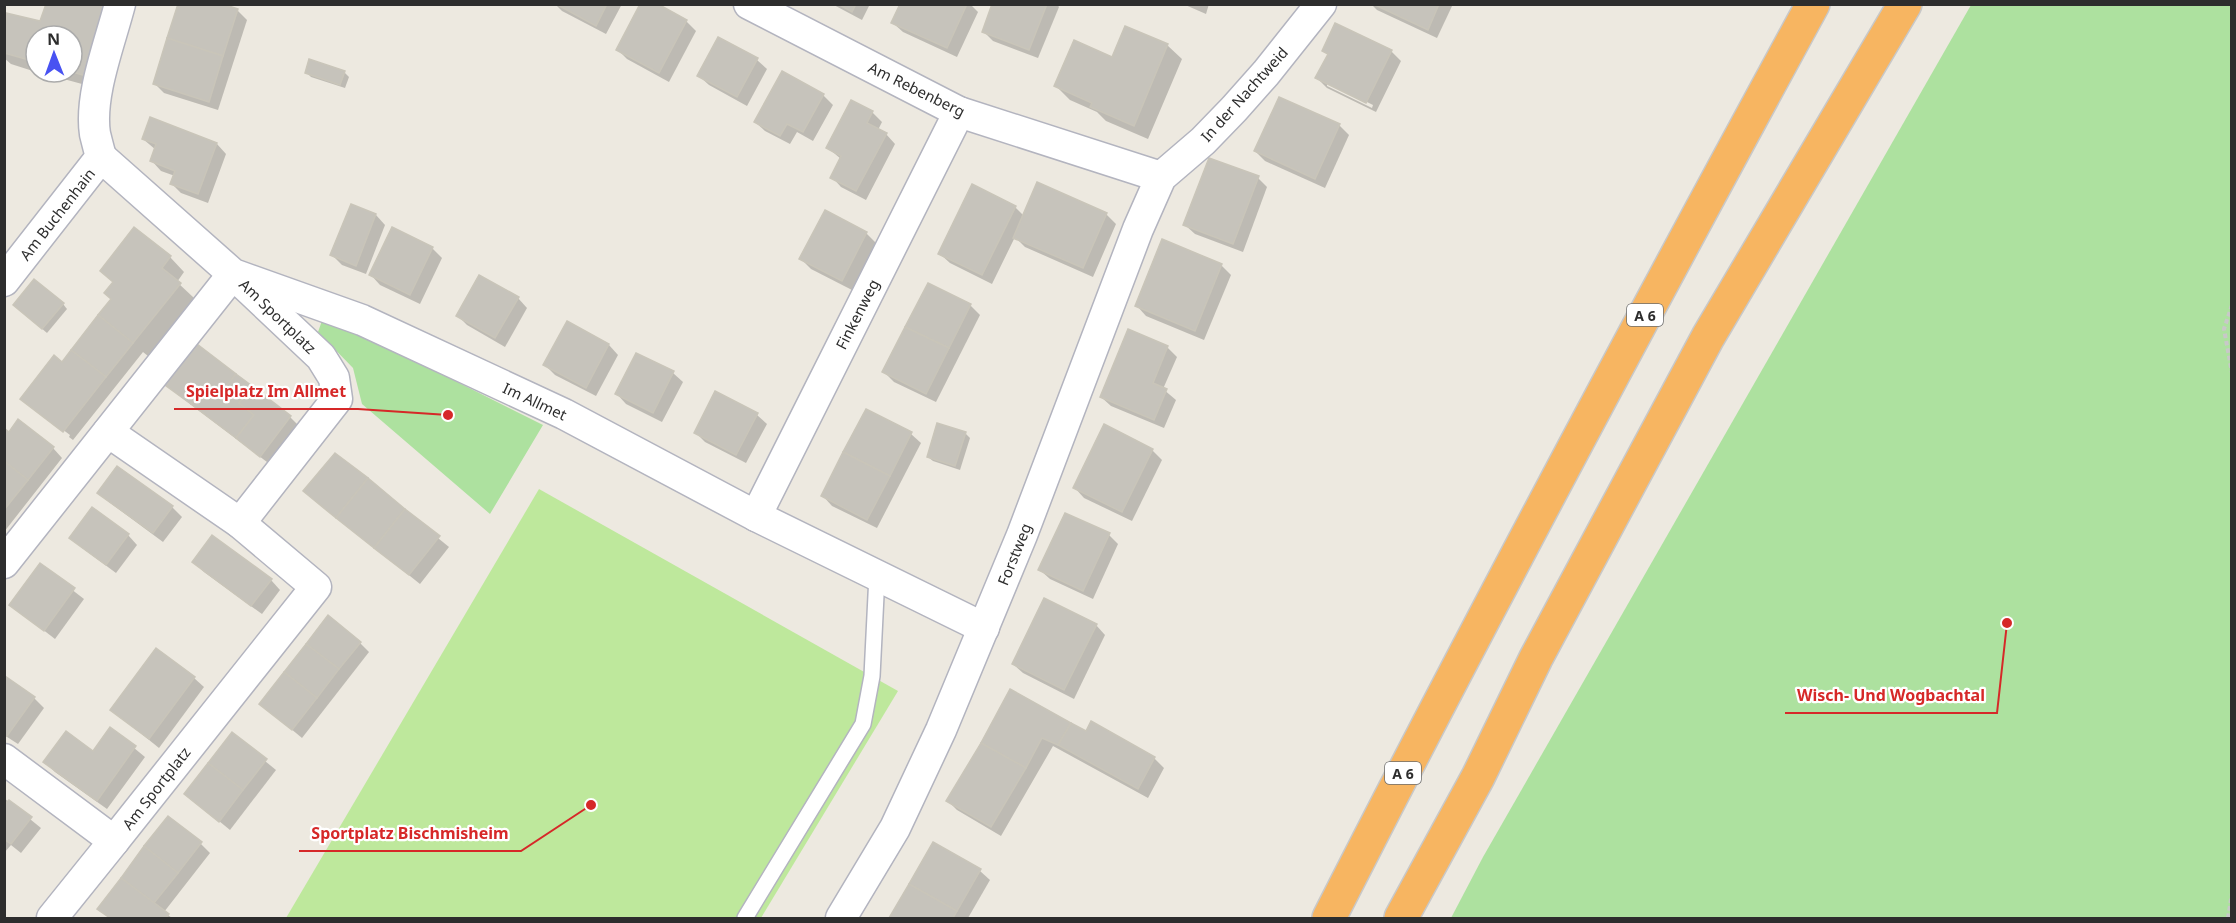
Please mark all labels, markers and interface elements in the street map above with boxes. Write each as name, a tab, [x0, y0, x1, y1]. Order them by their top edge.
north arrow	[24, 24, 84, 84]
text: N	[47, 28, 60, 50]
street label: In der Nachtweid	[1196, 42, 1292, 146]
street label: Am Rebenberg	[865, 57, 969, 121]
street label: Am Buchenhain	[15, 164, 99, 264]
street label: Am Sportplatz	[235, 274, 321, 358]
street label: Finkenweg	[831, 276, 883, 352]
road number: A 6	[1627, 304, 1663, 326]
callout: Spielplatz Im Allmet	[174, 375, 358, 409]
street label: Im Allmet	[500, 378, 571, 425]
text: Spielplatz Im Allmet	[186, 380, 346, 402]
street label: Forstweg	[993, 520, 1035, 588]
callout: Wisch- Und Wogbachtal	[1785, 679, 1997, 713]
text: Wisch- Und Wogbachtal	[1797, 684, 1985, 706]
street label: Am Sportplatz	[117, 743, 195, 833]
road number: A 6	[1385, 762, 1421, 784]
callout: Sportplatz Bischmisheim	[299, 817, 521, 851]
text: Sportplatz Bischmisheim	[311, 822, 509, 844]

